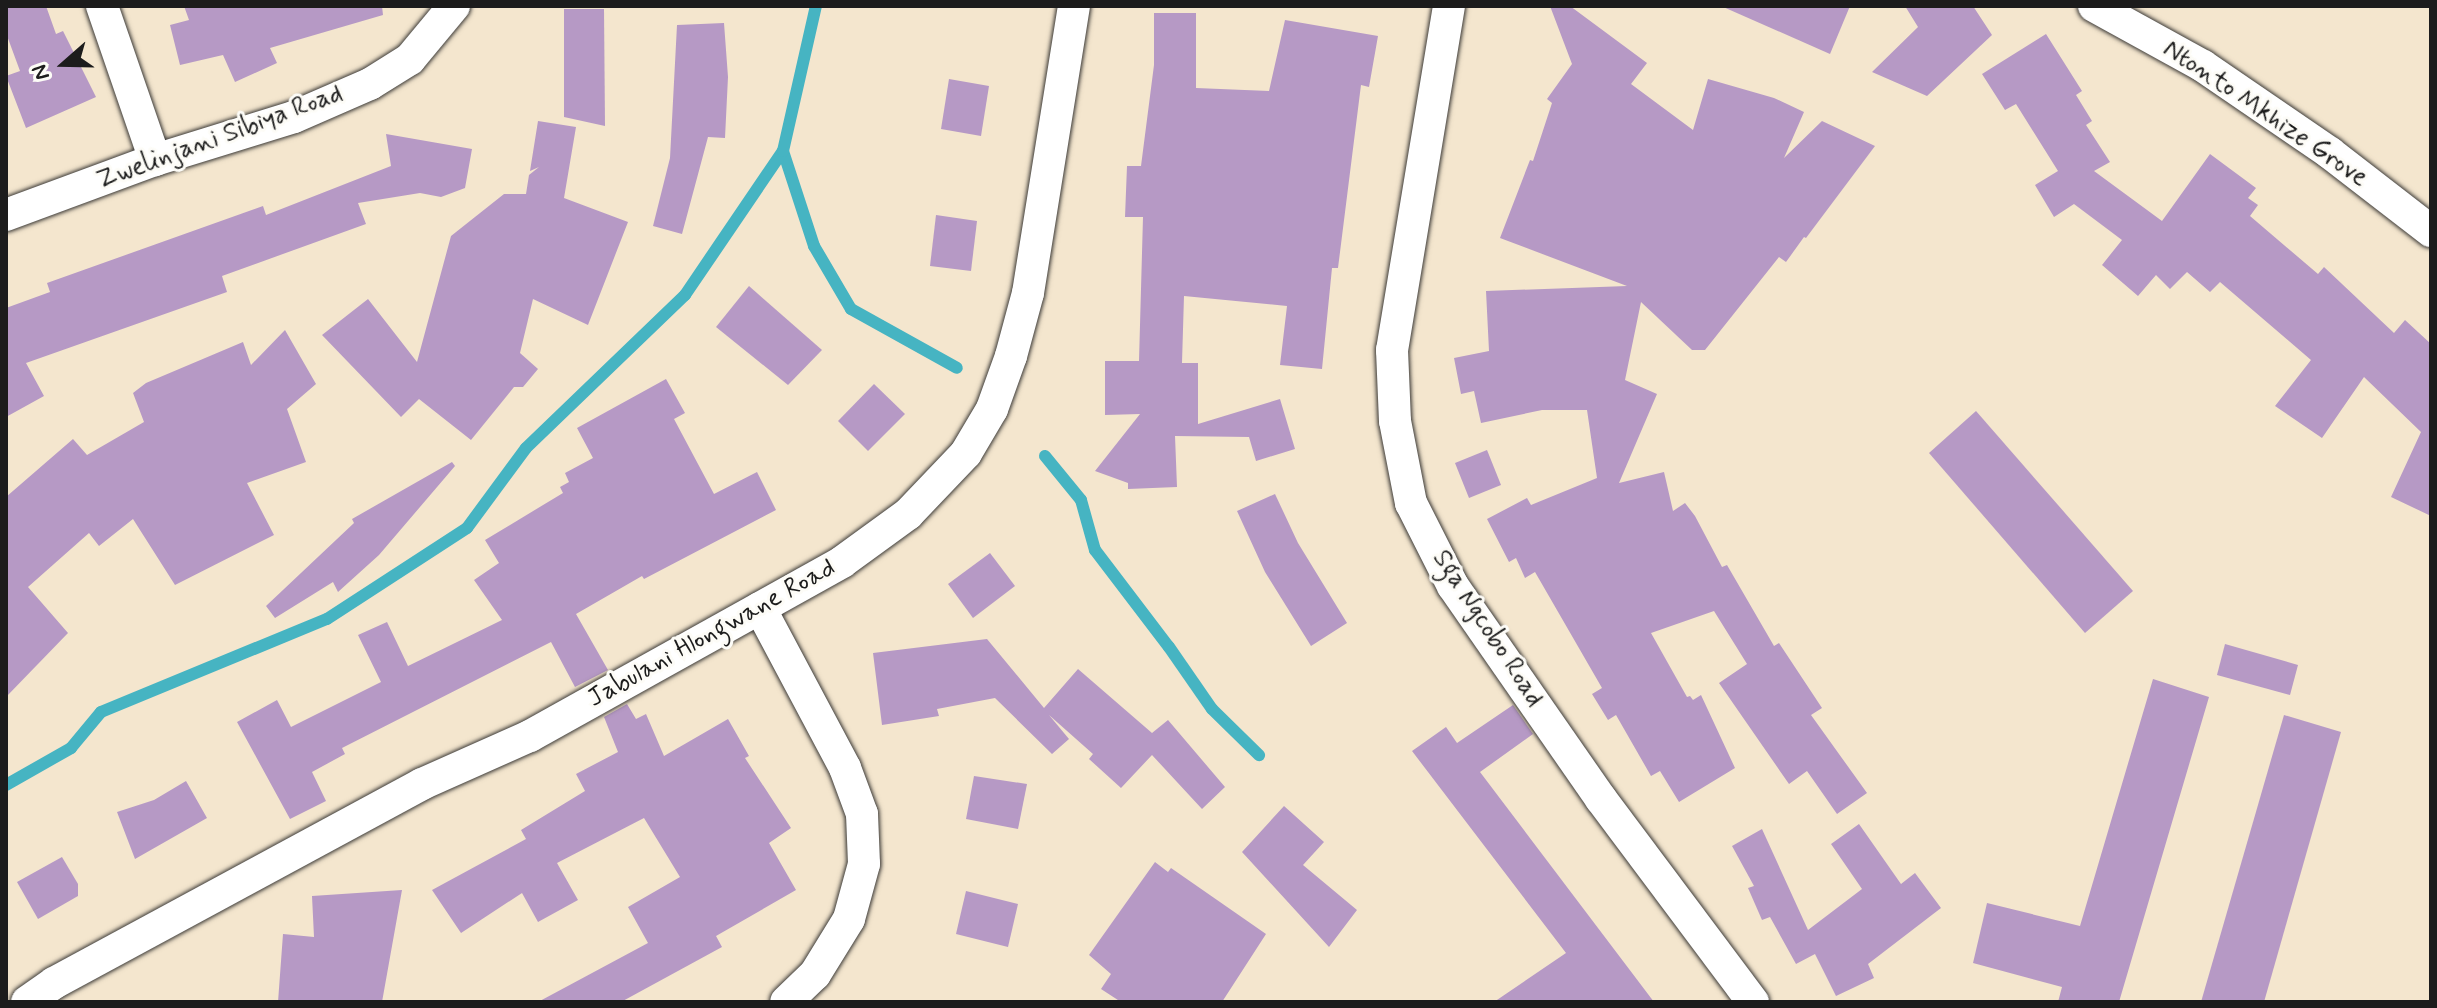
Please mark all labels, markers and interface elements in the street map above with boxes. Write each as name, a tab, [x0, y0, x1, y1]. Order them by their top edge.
north arrow	[24, 24, 104, 104]
street label: Ntonto Mkhize Grove	[2158, 35, 2372, 193]
text: N	[26, 61, 57, 84]
street label: Zwelinjani Sibiya Road	[91, 78, 349, 198]
street label: Sga Ngcobo Road	[1425, 545, 1549, 713]
street label: Jabulani Hlongwane Road	[579, 551, 845, 717]

